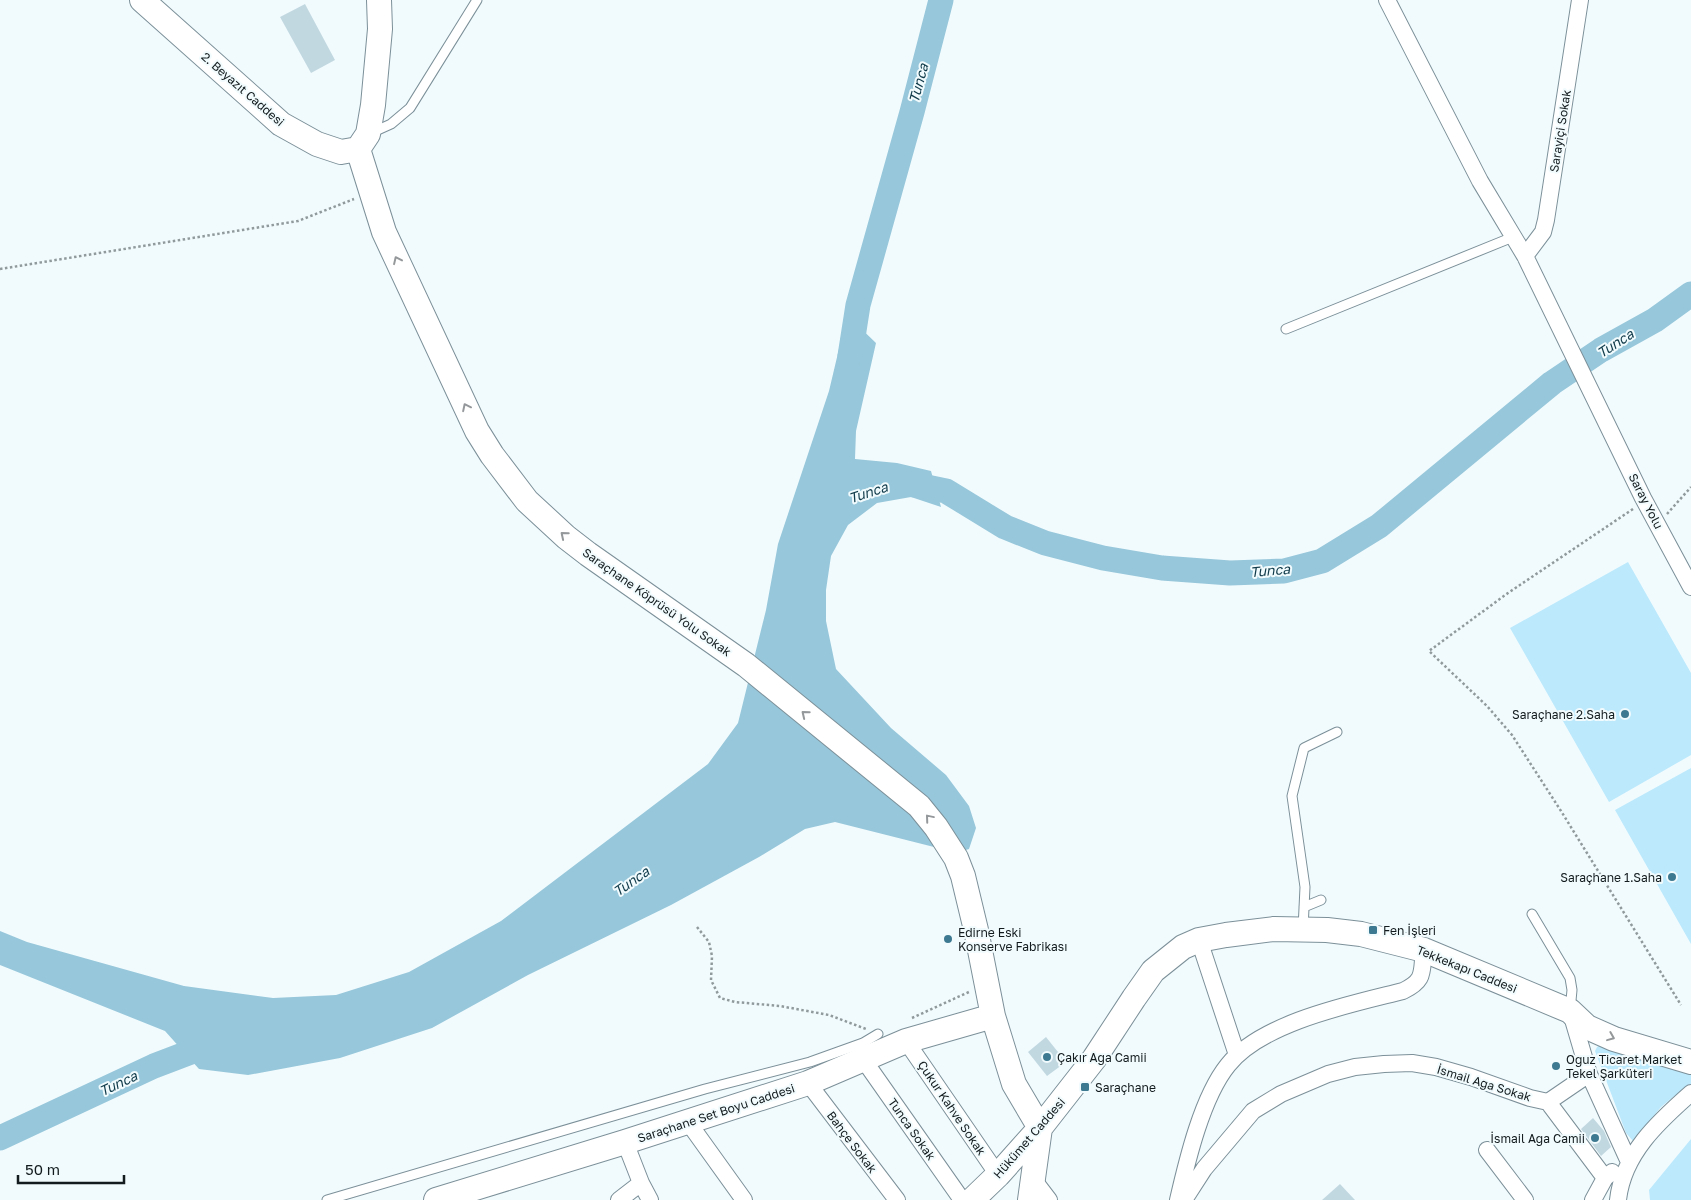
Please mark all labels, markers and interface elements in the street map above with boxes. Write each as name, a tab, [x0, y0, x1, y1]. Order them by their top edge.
street label: 2. Beyazıt Caddesi	[199, 49, 287, 129]
water label: Tunca	[905, 60, 932, 105]
street label: Sarayiçi Sokak	[1546, 88, 1574, 173]
one-way arrow	[392, 256, 403, 265]
water label: Tunca	[1594, 324, 1637, 361]
one-way arrow	[462, 403, 472, 412]
street label: Saray Yolu	[1626, 471, 1666, 531]
water label: Tunca	[846, 477, 891, 506]
one-way arrow	[560, 531, 569, 540]
street label: Saraçhane Köprüsü Yolu Sokak	[580, 545, 734, 659]
water label: Tunca	[1249, 560, 1292, 580]
place label: Saraçhane 2.Saha	[1512, 707, 1615, 722]
marker: Saraçhane 2.Saha	[1619, 708, 1631, 720]
one-way arrow	[801, 710, 810, 719]
one-way arrow	[926, 815, 934, 824]
water label: Tunca	[610, 862, 653, 899]
place label: Saraçhane 1.Saha	[1560, 870, 1662, 885]
marker: Saraçhane 1.Saha	[1666, 871, 1678, 883]
place label: Fen İşleri	[1383, 923, 1436, 938]
marker: Fen İşleri	[1367, 924, 1379, 936]
place label: Edirne Eski Konserve Fabrikası	[958, 925, 1067, 954]
marker: Edirne Eski Konserve Fabrikası	[942, 933, 954, 945]
street label: Tekkekapı Caddesi	[1415, 942, 1519, 996]
one-way arrow	[1606, 1031, 1614, 1041]
place label: Çakır Ağa Camii	[1057, 1050, 1147, 1065]
marker: Çakır Ağa Camii	[1041, 1051, 1053, 1063]
place label: Oğuz Ticaret Market Tekel Şarküteri	[1566, 1052, 1682, 1081]
street label: Çukur Kahve Sokak	[915, 1058, 989, 1158]
marker: Oğuz Ticaret Market Tekel Şarküteri	[1550, 1060, 1562, 1072]
street label: İsmail Ağa Sokak	[1435, 1062, 1533, 1105]
water label: Tunca	[96, 1066, 141, 1099]
street label: Saraçhane Set Boyu Caddesi	[635, 1080, 797, 1146]
place label: Saraçhane	[1095, 1080, 1156, 1095]
marker: Saraçhane	[1079, 1081, 1091, 1093]
street label: Tunca Sokak	[885, 1095, 939, 1163]
street label: Hükümet Caddesi	[990, 1095, 1068, 1181]
street label: Bahçe Sokak	[824, 1108, 880, 1176]
place label: İsmail Ağa Camii	[1490, 1131, 1585, 1146]
marker: İsmail Ağa Camii	[1589, 1132, 1601, 1144]
scale bar	[18, 1152, 124, 1184]
text: 50 m	[25, 1160, 60, 1178]

